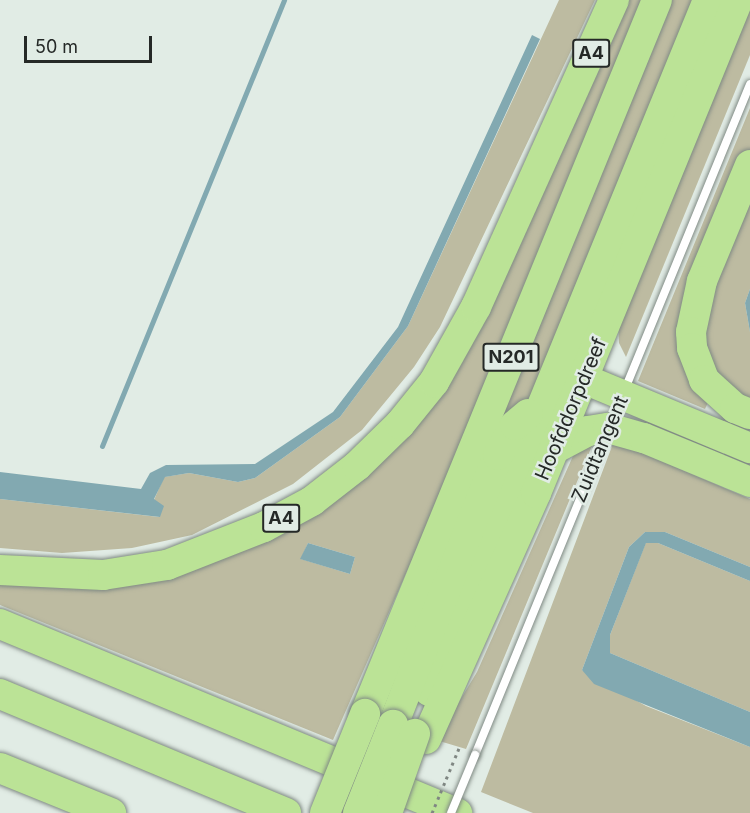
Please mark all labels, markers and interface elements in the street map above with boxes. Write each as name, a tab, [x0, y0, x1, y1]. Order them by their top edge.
scale bar	[27, 24, 154, 62]
text: 50 m	[35, 36, 78, 57]
road number: A4	[572, 38, 610, 68]
street label: Hoofddorpdreef	[530, 334, 612, 484]
road number: N201	[482, 342, 540, 372]
street label: Zuidtangent	[567, 392, 633, 506]
road number: A4	[262, 503, 300, 533]

